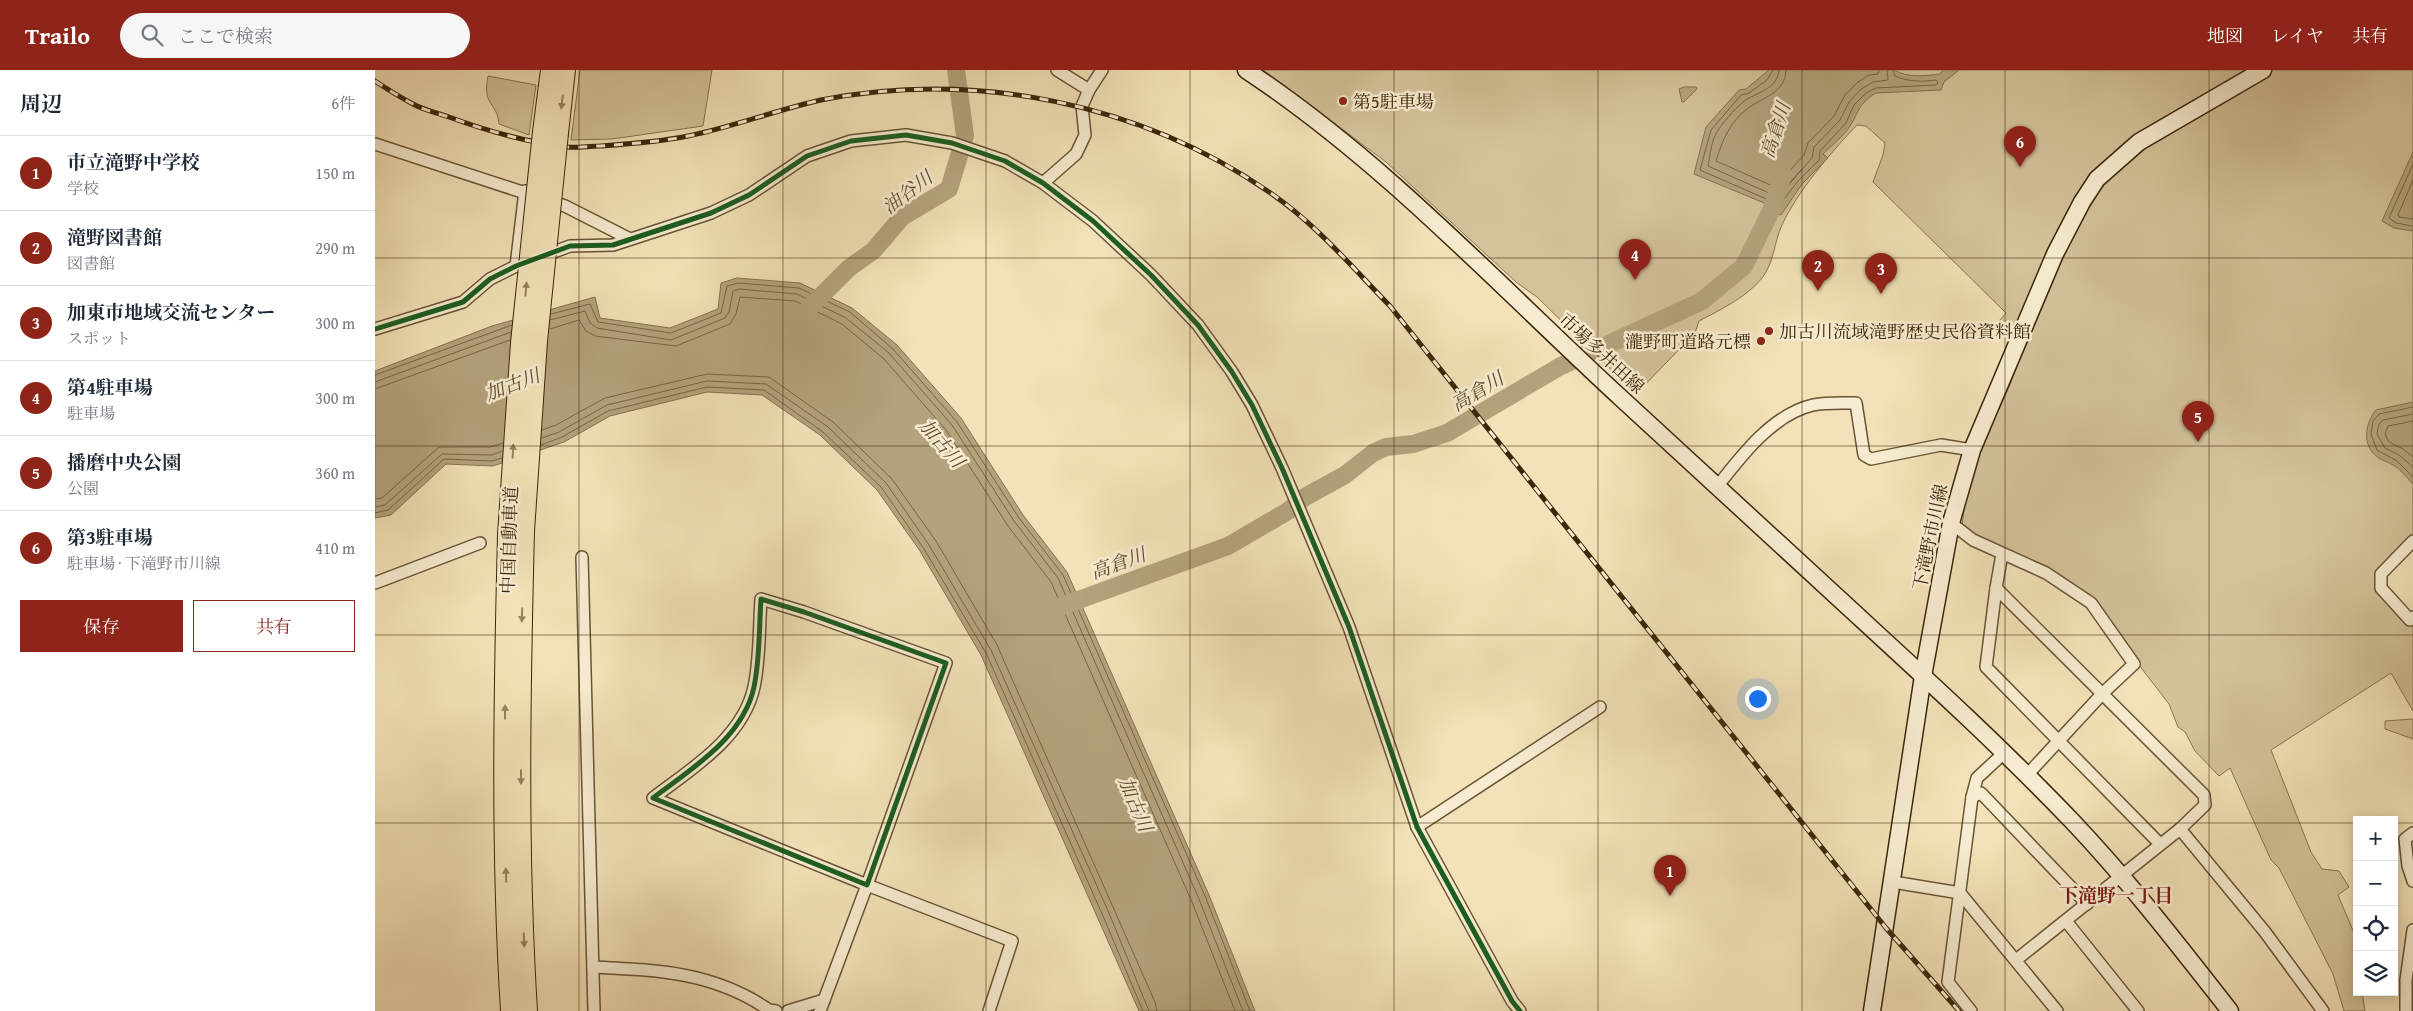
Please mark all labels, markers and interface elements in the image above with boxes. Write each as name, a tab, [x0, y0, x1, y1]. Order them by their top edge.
search box	[120, 13, 470, 58]
text: Trailo	[25, 18, 90, 53]
icon: search	[138, 21, 166, 49]
text: ここで検索	[178, 22, 273, 50]
text: 地図	[2207, 22, 2243, 49]
text: レイヤ	[2271, 22, 2324, 49]
text: 共有	[2352, 22, 2388, 49]
text: 周辺	[20, 88, 62, 119]
place label: 第5駐車場	[1353, 88, 1434, 115]
text: 6件	[331, 91, 355, 115]
one-way arrow	[558, 94, 566, 110]
marker: 第5駐車場	[1337, 95, 1349, 107]
water label: 高倉川	[1753, 97, 1798, 161]
pin: 6	[2004, 126, 2036, 167]
text: 市立滝野中学校	[67, 148, 200, 176]
text: 1	[32, 161, 40, 185]
text: 150 m	[315, 161, 355, 185]
water label: 油谷川	[876, 162, 940, 220]
text: 学校	[67, 176, 99, 200]
text: 滝野図書館	[67, 223, 162, 251]
text: 2	[32, 236, 40, 260]
text: 290 m	[315, 236, 355, 260]
pin: 4	[1619, 239, 1651, 280]
pin: 2	[1802, 250, 1834, 291]
text: 図書館	[67, 251, 115, 275]
pin: 3	[1865, 253, 1897, 294]
one-way arrow	[522, 281, 530, 297]
text: 加東市地域交流センター	[67, 298, 275, 326]
street label: 市場多井田線	[1553, 306, 1651, 400]
text: 3	[32, 311, 40, 335]
text: 300 m	[315, 311, 355, 335]
place label: 加古川流域滝野歴史民俗資料館	[1779, 318, 2031, 345]
marker: 加古川流域滝野歴史民俗資料館	[1763, 325, 1775, 337]
text: スポット	[67, 326, 131, 350]
place label: 瀧野町道路元標	[1625, 328, 1751, 355]
marker: 瀧野町道路元標	[1755, 335, 1767, 347]
water label: 加古川	[480, 360, 545, 407]
water label: 高倉川	[1445, 363, 1510, 418]
text: 第4駐車場	[67, 373, 153, 401]
text: 4	[32, 386, 40, 410]
text: 300 m	[315, 386, 355, 410]
text: 駐車場	[67, 401, 115, 425]
pin: 5	[2182, 401, 2214, 442]
water label: 加古川	[913, 412, 973, 475]
one-way arrow	[509, 443, 517, 459]
text: 播磨中央公園	[67, 448, 181, 476]
text: 5	[32, 461, 40, 485]
text: 360 m	[315, 461, 355, 485]
text: 公園	[67, 476, 99, 500]
street label: 下滝野市川線	[1906, 481, 1954, 593]
street label: 中国自動車道	[494, 486, 524, 594]
text: 第3駐車場	[67, 523, 153, 551]
text: 6	[32, 536, 40, 560]
text: 410 m	[315, 536, 355, 560]
water label: 高倉川	[1086, 539, 1151, 586]
text: 駐車場 · 下滝野市川線	[67, 551, 221, 575]
button: 保存	[20, 600, 183, 652]
button: 共有	[193, 600, 355, 652]
one-way arrow	[518, 607, 526, 623]
your location	[1745, 686, 1771, 712]
one-way arrow	[501, 704, 509, 720]
one-way arrow	[517, 770, 525, 786]
water label: 加古川	[1112, 772, 1161, 838]
map controls	[2353, 816, 2398, 996]
button: +	[2353, 816, 2398, 861]
pin: 1	[1654, 855, 1686, 896]
button: −	[2353, 861, 2398, 906]
one-way arrow	[502, 867, 510, 883]
district label: 下滝野一丁目	[2059, 881, 2173, 909]
button: locate	[2353, 906, 2398, 951]
one-way arrow	[520, 932, 528, 948]
button: layers	[2353, 951, 2398, 996]

